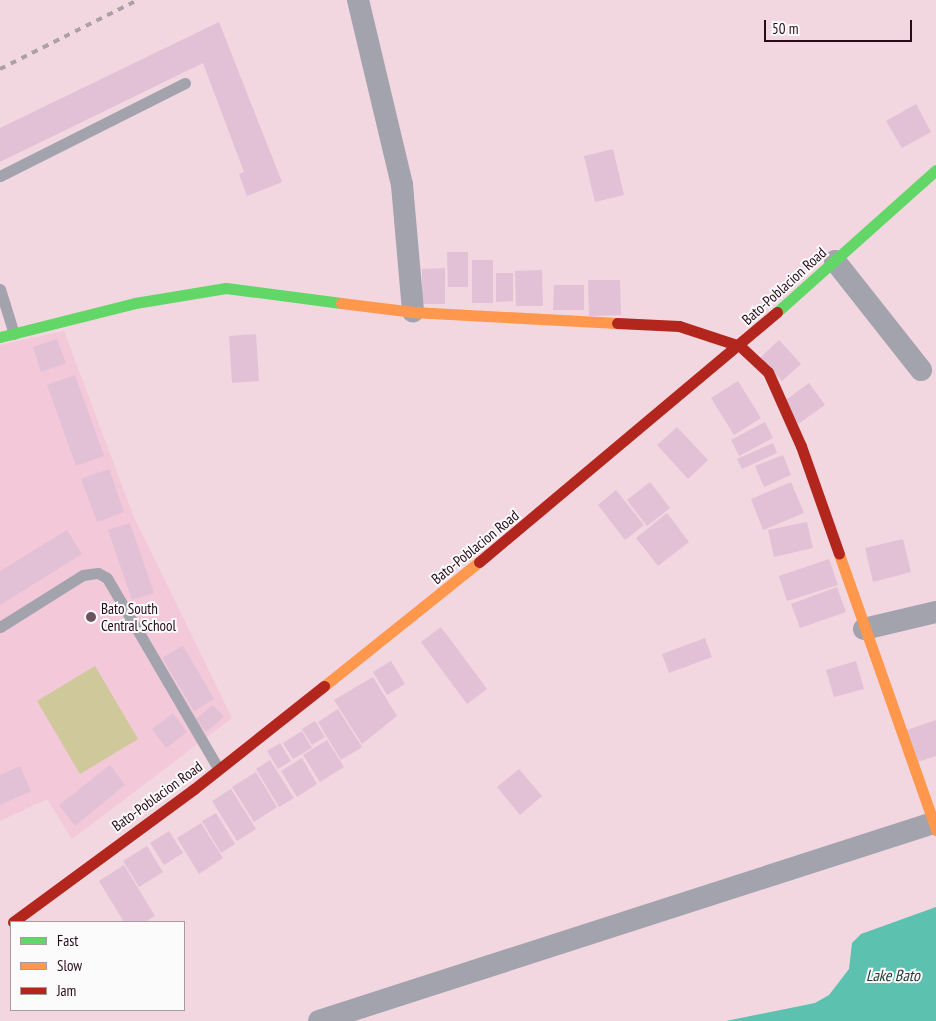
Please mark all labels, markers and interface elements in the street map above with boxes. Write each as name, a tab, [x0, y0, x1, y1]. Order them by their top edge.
scale bar	[766, 10, 914, 42]
text: 50 m	[772, 19, 798, 38]
street label: Bato-Poblacion Road	[738, 243, 830, 329]
street label: Bato-Poblacion Road	[428, 506, 522, 588]
place label: Bato South Central School	[101, 599, 176, 634]
marker: Bato South Central School	[85, 611, 97, 623]
street label: Bato-Poblacion Road	[108, 757, 206, 835]
legend	[10, 921, 185, 1011]
text: Fast	[57, 931, 78, 950]
text: Slow	[57, 956, 82, 975]
water label: Lake Bato	[866, 965, 920, 985]
text: Jam	[57, 981, 76, 1000]

